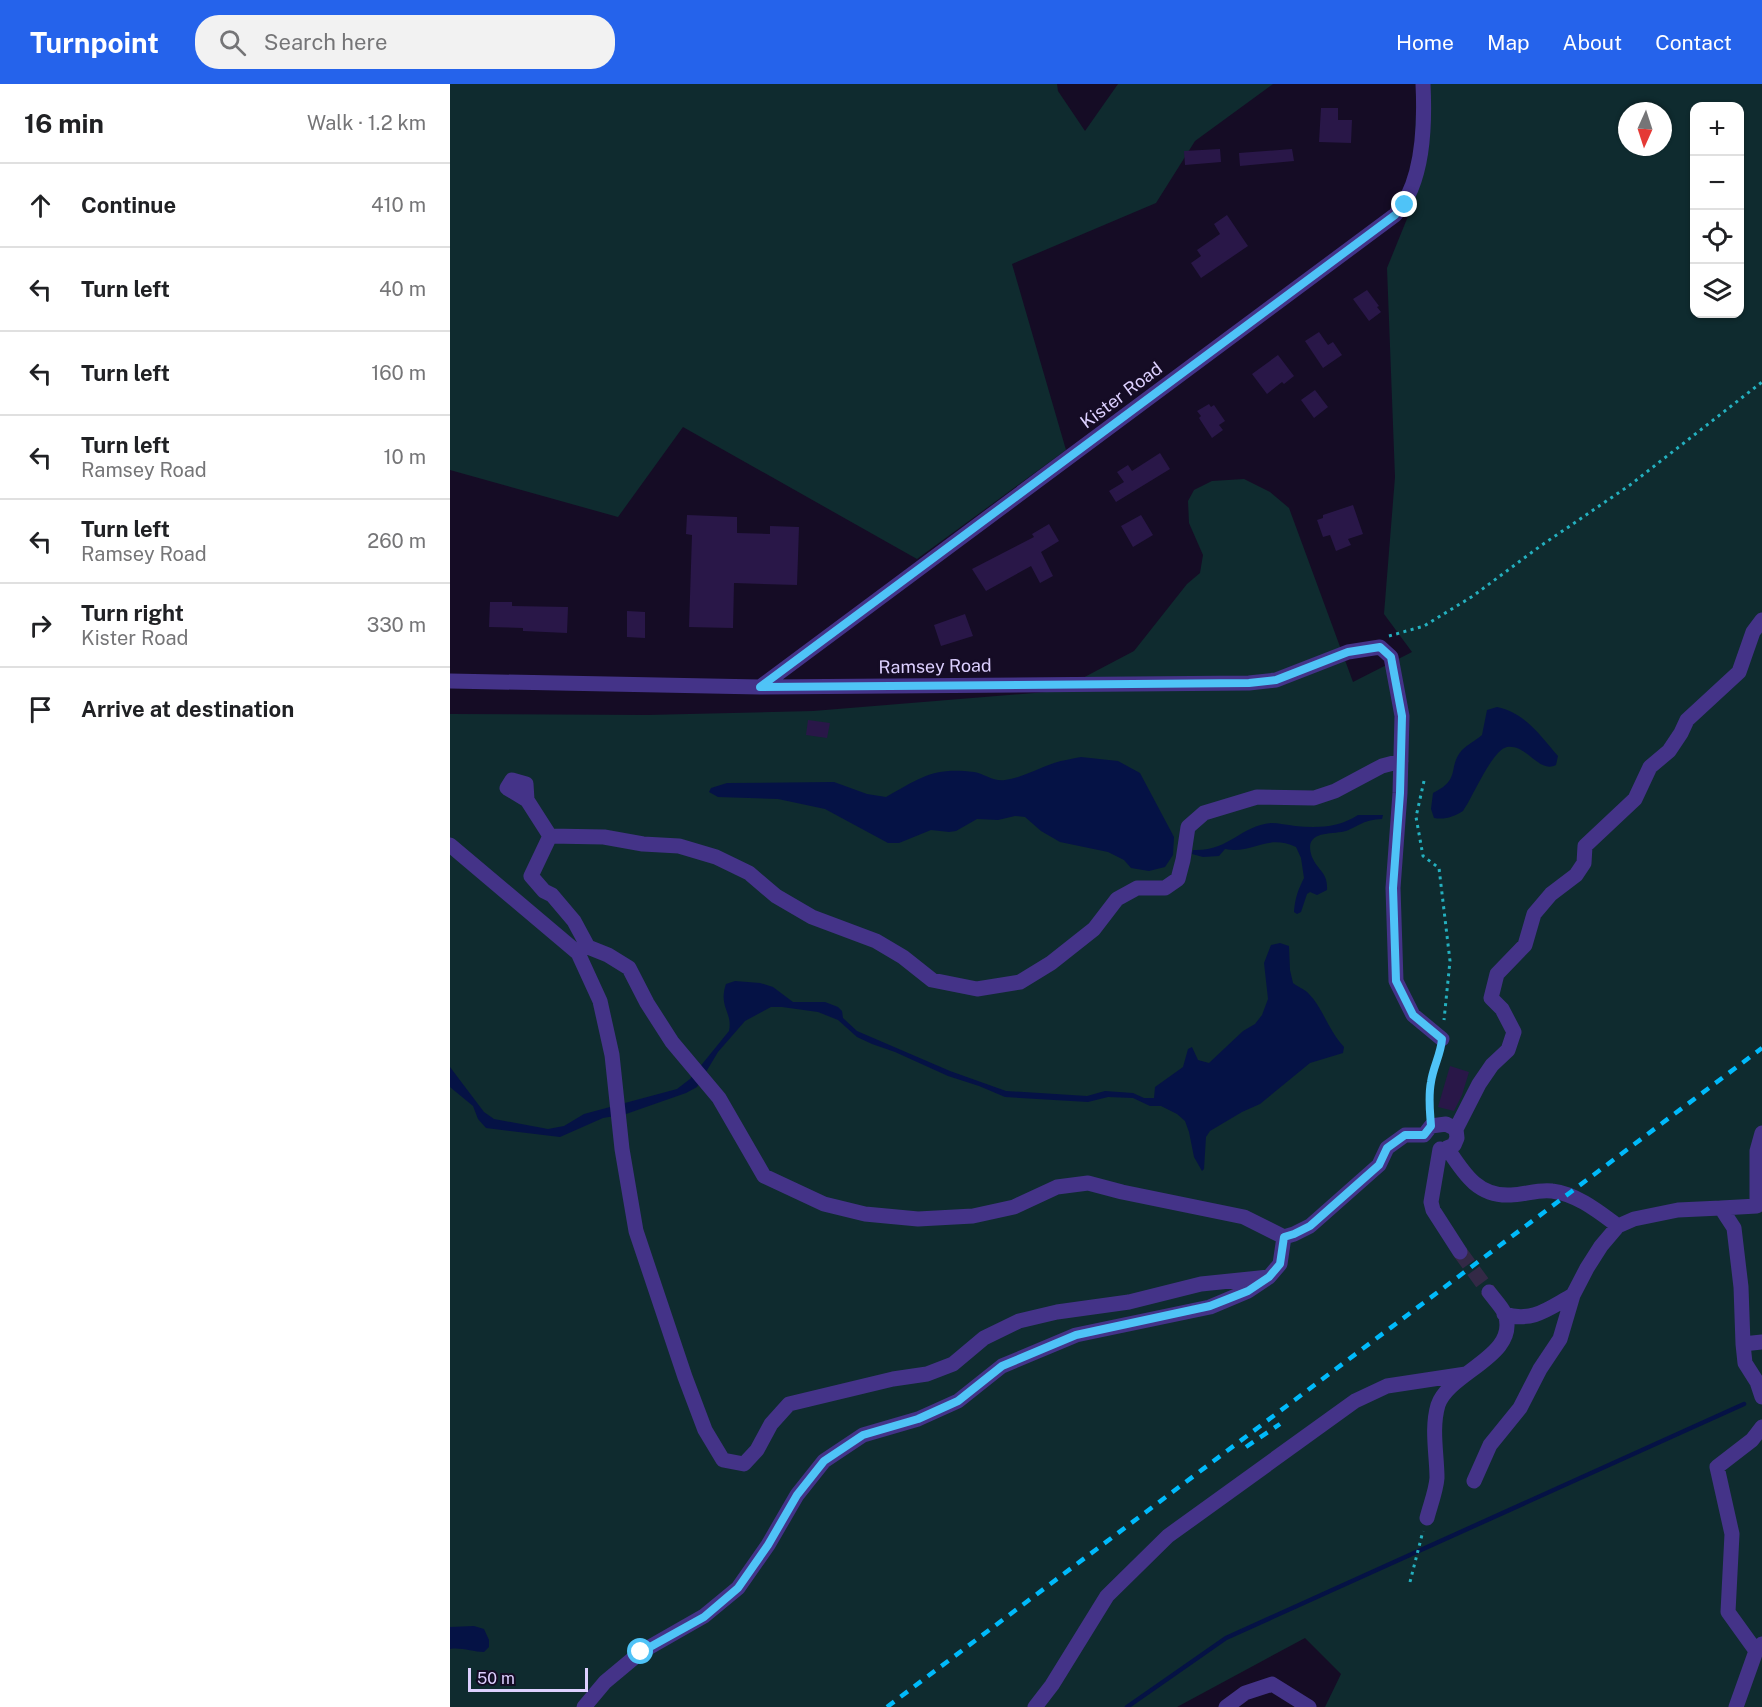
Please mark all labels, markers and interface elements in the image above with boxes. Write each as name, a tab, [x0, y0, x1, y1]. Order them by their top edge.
search box	[195, 15, 615, 69]
text: Turnpoint	[30, 26, 159, 59]
icon: search	[216, 26, 249, 59]
text: Search here	[264, 29, 387, 55]
text: Home	[1396, 30, 1454, 55]
text: Map	[1487, 30, 1530, 55]
text: About	[1563, 30, 1622, 55]
text: Contact	[1655, 30, 1732, 55]
north arrow	[1618, 102, 1672, 156]
map controls	[1690, 102, 1744, 318]
button: +	[1690, 102, 1744, 156]
text: 16 min	[24, 108, 104, 139]
text: Walk · 1.2 km	[307, 111, 426, 135]
button: −	[1690, 156, 1744, 210]
icon: ahead	[24, 189, 57, 222]
route end	[1391, 191, 1417, 217]
text: Continue	[81, 192, 176, 218]
text: 410 m	[371, 193, 426, 217]
button: locate	[1690, 210, 1744, 264]
button: layers	[1690, 264, 1744, 318]
icon: left	[24, 273, 57, 306]
text: Turn left	[81, 276, 170, 302]
text: 40 m	[379, 277, 426, 301]
icon: left	[24, 357, 57, 390]
street label: Kister Road	[1076, 358, 1166, 432]
text: Turn left	[81, 360, 170, 386]
text: 160 m	[371, 361, 426, 385]
text: Turn left	[81, 432, 170, 458]
icon: left	[24, 441, 57, 474]
text: 10 m	[383, 445, 426, 469]
text: Ramsey Road	[81, 458, 207, 482]
text: Turn left	[81, 516, 170, 542]
icon: left	[24, 525, 57, 558]
text: 260 m	[367, 529, 426, 553]
text: Ramsey Road	[81, 542, 207, 566]
text: Turn right	[81, 600, 184, 626]
icon: right	[24, 609, 57, 642]
text: 330 m	[367, 613, 426, 637]
text: Kister Road	[81, 626, 188, 650]
street label: Ramsey Road	[878, 655, 992, 677]
icon: arrive	[24, 693, 57, 726]
text: Arrive at destination	[81, 696, 294, 722]
route start	[627, 1638, 653, 1664]
scale bar	[468, 1665, 588, 1692]
text: 50 m	[477, 1669, 515, 1688]

